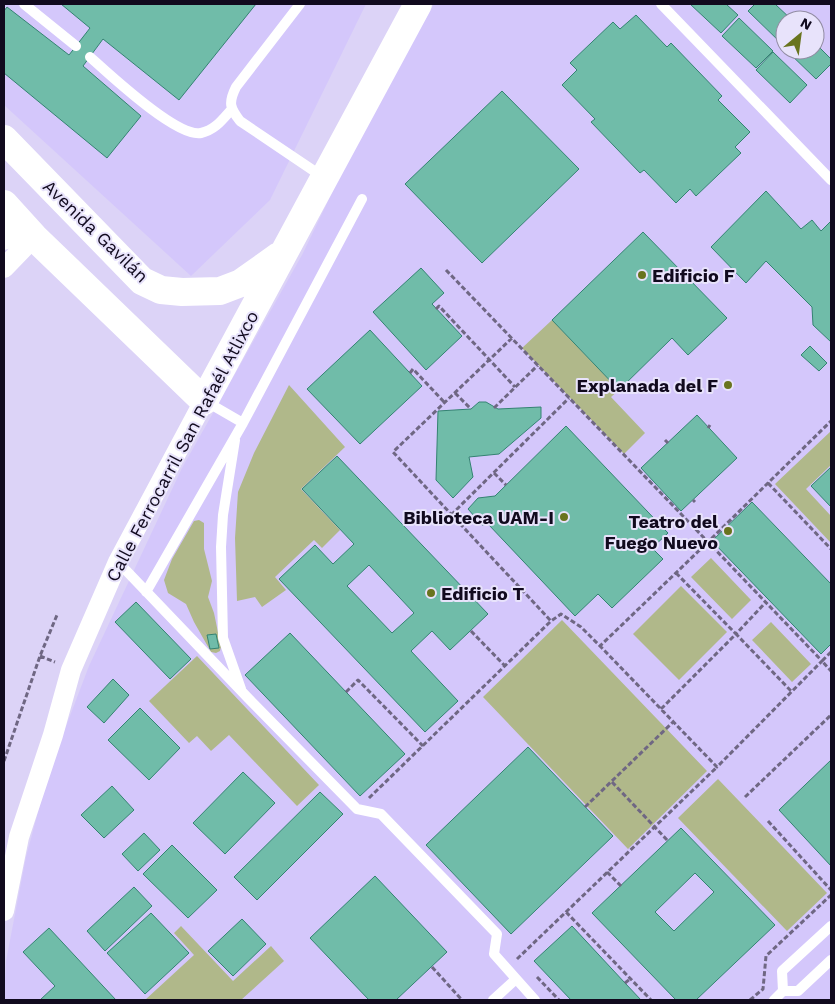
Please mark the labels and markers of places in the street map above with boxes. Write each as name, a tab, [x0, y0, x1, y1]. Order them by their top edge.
place label: Edificio F	[652, 265, 735, 286]
marker: Edificio F	[636, 269, 648, 281]
place label: Explanada del F	[577, 375, 718, 396]
marker: Explanada del F	[722, 379, 734, 391]
place label: Biblioteca UAM-I	[403, 507, 554, 528]
marker: Biblioteca UAM-I	[558, 511, 570, 523]
place label: Teatro del Fuego Nuevo	[604, 511, 718, 553]
marker: Teatro del Fuego Nuevo	[722, 525, 734, 537]
place label: Edificio T	[441, 583, 525, 604]
marker: Edificio T	[425, 587, 437, 599]

